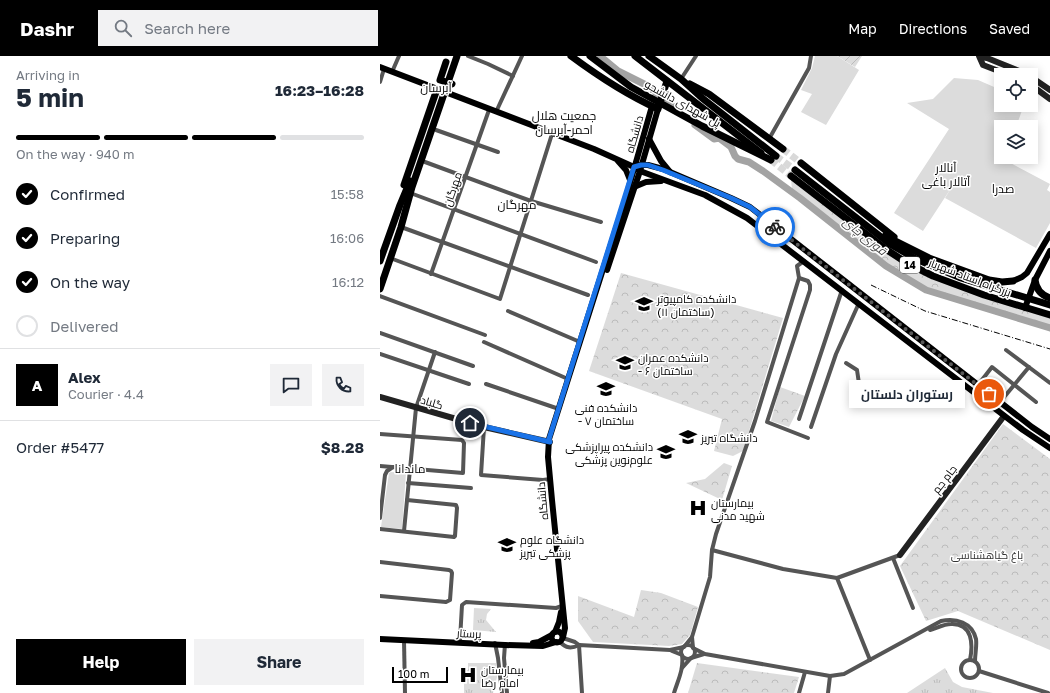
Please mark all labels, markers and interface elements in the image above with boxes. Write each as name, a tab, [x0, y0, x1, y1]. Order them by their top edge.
search box	[98, 10, 378, 46]
text: Dashr	[20, 17, 74, 40]
icon: search	[112, 17, 134, 39]
text: Search here	[144, 19, 230, 37]
text: Map	[848, 20, 877, 37]
text: Directions	[899, 20, 967, 37]
text: Saved	[989, 20, 1030, 37]
text: Arriving in	[16, 67, 80, 83]
map controls	[994, 68, 1038, 164]
button: locate	[994, 68, 1038, 112]
street label: پل شهدای دانشجو	[642, 77, 723, 130]
district label: آبرسان	[420, 80, 453, 95]
text: 16:23–16:28	[275, 81, 364, 99]
text: 5 min	[16, 82, 84, 113]
district label: جمعیت هلال احمر-آبرسان	[532, 108, 596, 137]
street label: دانشگاه	[622, 114, 646, 154]
button: layers	[994, 120, 1038, 164]
text: On the way · 940 m	[16, 146, 135, 162]
district label: آنالار آتالار باغی	[922, 160, 971, 189]
street label: مهرگان	[440, 170, 465, 208]
district label: صدرا	[992, 181, 1014, 196]
icon: check	[16, 183, 38, 205]
text: Confirmed	[50, 185, 125, 203]
text: 15:58	[331, 186, 364, 202]
district label: مهرگان	[498, 197, 536, 212]
courier	[755, 207, 795, 247]
water label: قوری چای	[839, 214, 891, 259]
icon: bike	[764, 216, 786, 238]
icon: check	[16, 227, 38, 249]
text: Preparing	[50, 229, 120, 247]
text: 16:06	[330, 230, 364, 246]
street label: بزرگراه استاد شهریار	[926, 255, 1013, 300]
road number: 14	[900, 257, 920, 273]
icon: check	[16, 271, 38, 293]
text: On the way	[50, 273, 130, 291]
text: 16:12	[332, 274, 364, 290]
place label: دانشکده کامپیوتر (ساختمان ۱۱)	[656, 292, 736, 319]
school or university icon: دانشکده کامپیوتر (ساختمان ۱۱)	[634, 294, 654, 314]
text: Delivered	[50, 317, 118, 335]
place label: دانشکده عمران - ساختمان ۶	[638, 351, 709, 378]
school or university icon: دانشکده عمران - ساختمان ۶	[615, 353, 635, 373]
button: chat	[270, 364, 312, 406]
button: phone	[322, 364, 364, 406]
text: Alex	[68, 368, 101, 386]
text: A	[32, 376, 42, 394]
pin	[972, 377, 1006, 411]
school or university icon: دانشکده فنی - ساختمان ۷	[596, 379, 616, 399]
callout: رستوران دلستان	[849, 380, 965, 408]
icon: bag	[978, 383, 1000, 405]
text: Courier · 4.4	[68, 386, 144, 402]
text: رستوران دلستان	[861, 386, 953, 402]
street label: گلباد	[419, 393, 445, 411]
place label: دانشکده فنی - ساختمان ۷	[575, 401, 637, 428]
pin	[453, 406, 487, 440]
icon: home	[459, 412, 481, 434]
school or university icon: دانشگاه تبریز	[678, 427, 698, 447]
place label: دانشگاه تبریز	[700, 431, 758, 445]
text: Order #5477	[16, 438, 104, 456]
text: $8.28	[321, 438, 364, 456]
place label: دانشکده پیراپزشکی علوم‌نوین پزشکی	[565, 440, 653, 468]
school or university icon: دانشکده پیراپزشکی علوم‌نوین پزشکی	[656, 442, 676, 462]
district label: ماندانا	[395, 461, 425, 476]
street label: جام جم	[929, 462, 961, 497]
street label: دانشگاه	[534, 481, 550, 521]
place label: بیمارستان شهید مدنی	[711, 496, 765, 523]
hospital icon: بیمارستان شهید مدنی	[688, 498, 708, 518]
place label: دانشگاه علوم پزشکی تبریز	[519, 533, 584, 560]
school or university icon: دانشگاه علوم پزشکی تبریز	[497, 535, 517, 555]
park label: باغ گیاهشناسی	[951, 548, 1023, 563]
street label: پرستار	[455, 626, 482, 641]
button: Help	[16, 639, 186, 685]
button: Share	[194, 639, 364, 685]
place label: بیمارستان امام رضا	[481, 663, 524, 691]
scale bar	[392, 665, 448, 684]
hospital icon: بیمارستان امام رضا	[458, 665, 478, 685]
text: 100 m	[398, 667, 429, 680]

